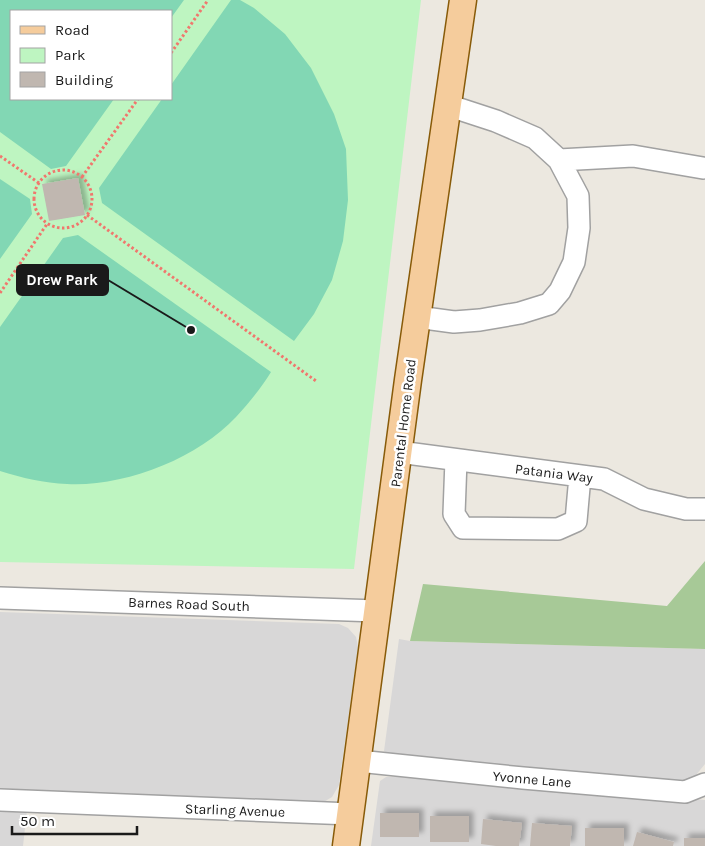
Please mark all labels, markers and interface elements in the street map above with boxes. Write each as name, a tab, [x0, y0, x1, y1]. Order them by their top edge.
legend	[10, 10, 172, 100]
text: Road	[55, 21, 90, 39]
text: Park	[55, 46, 85, 64]
text: Building	[55, 71, 113, 89]
callout: Drew Park	[17, 265, 108, 295]
text: Drew Park	[26, 271, 98, 289]
street label: Parental Home Road	[387, 358, 420, 488]
street label: Patania Way	[514, 460, 594, 487]
street label: Barnes Road South	[128, 594, 250, 615]
street label: Yvonne Lane	[492, 768, 572, 791]
street label: Starling Avenue	[185, 800, 285, 821]
scale bar	[12, 804, 138, 836]
text: 50 m	[20, 812, 55, 830]

